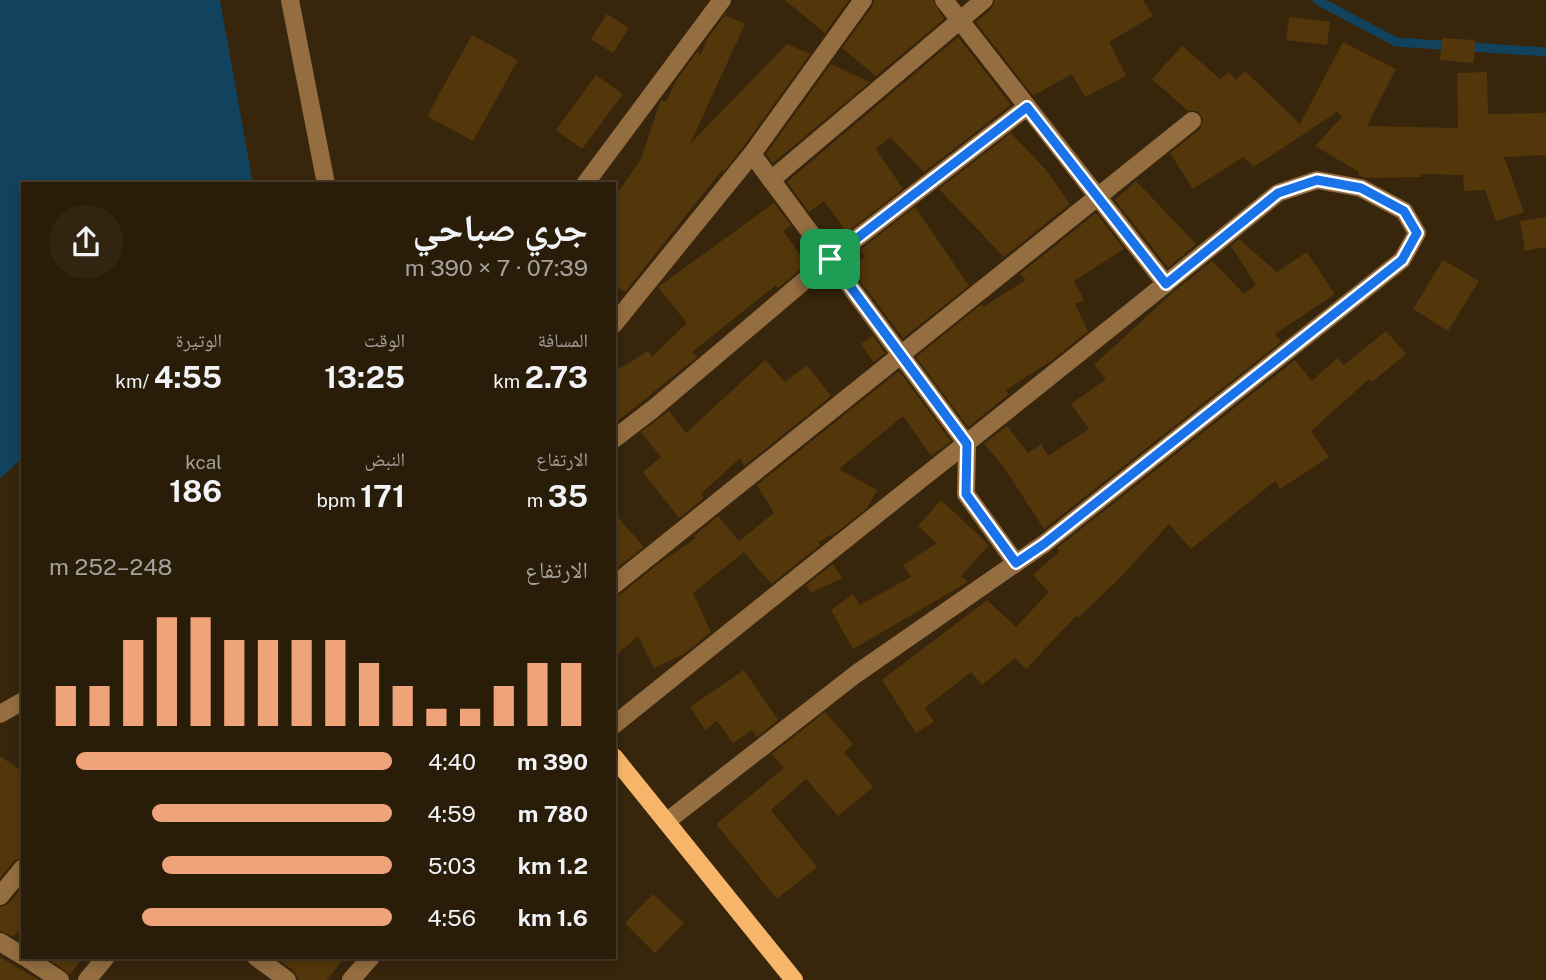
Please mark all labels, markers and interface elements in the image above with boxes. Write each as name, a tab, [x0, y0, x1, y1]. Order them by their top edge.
button: share	[49, 205, 123, 279]
text: جري صباحي	[412, 205, 588, 250]
pin	[800, 229, 860, 289]
icon: arrive	[811, 240, 849, 278]
text: 07:39 · 7 × 390 m	[405, 254, 588, 281]
text: الوتيرة	[176, 329, 222, 351]
text: الوقت	[364, 329, 405, 351]
text: المسافة	[538, 329, 588, 351]
text: 4:55	[154, 359, 222, 395]
text: 13:25	[324, 359, 405, 395]
text: 2.73	[525, 359, 588, 395]
text: /km	[115, 370, 154, 392]
text: km	[493, 370, 525, 392]
text: النبض	[364, 448, 405, 470]
text: الارتفاع	[536, 448, 588, 470]
text: kcal	[185, 451, 222, 473]
text: 186	[169, 473, 222, 509]
text: 171	[360, 478, 405, 514]
text: 35	[548, 478, 588, 514]
text: bpm	[317, 489, 360, 511]
text: m	[527, 489, 548, 511]
text: 248–252 m	[49, 553, 172, 580]
text: الارتفاع	[525, 556, 588, 583]
text: 4:40	[428, 748, 476, 775]
text: 390 m	[517, 748, 588, 775]
text: 4:59	[427, 800, 476, 827]
text: 780 m	[518, 800, 588, 827]
text: 5:03	[428, 852, 476, 879]
text: 1.2 km	[518, 852, 588, 879]
text: 4:56	[427, 904, 476, 931]
text: 1.6 km	[518, 904, 588, 931]

